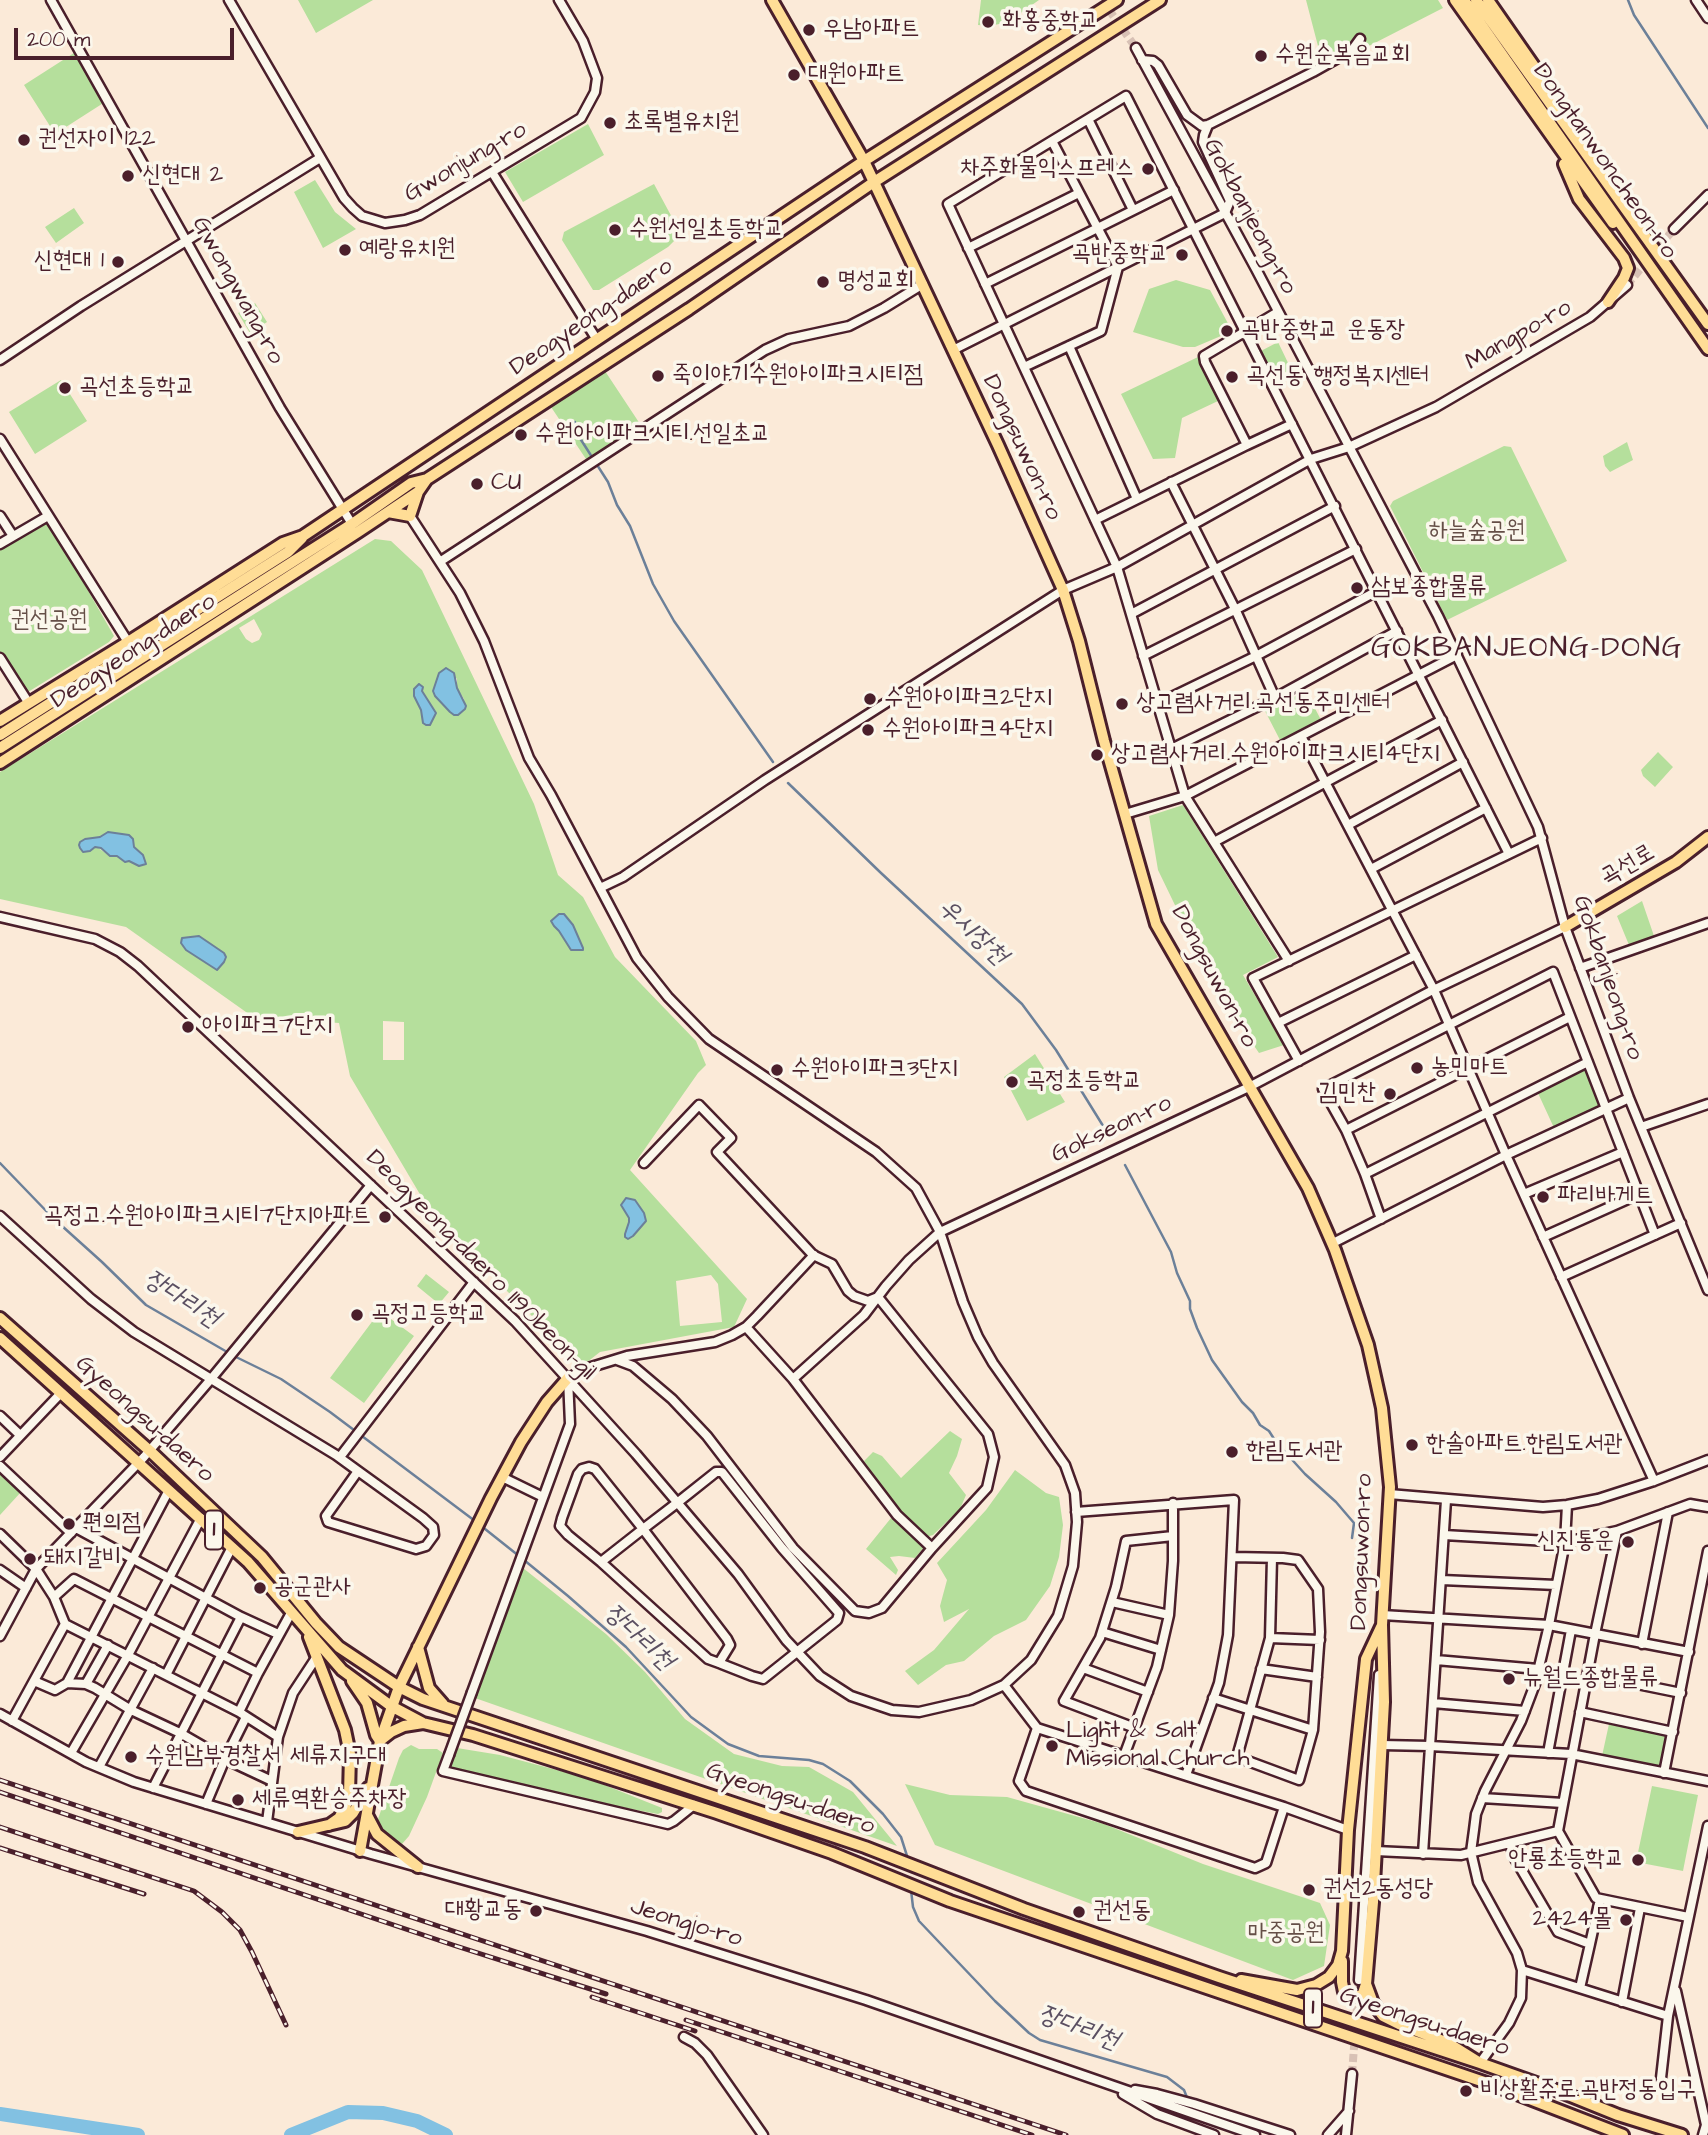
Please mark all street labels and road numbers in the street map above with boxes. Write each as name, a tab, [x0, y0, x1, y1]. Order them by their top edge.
street label: Dongtanwoncheon-ro	[1526, 59, 1682, 265]
street label: Gwonjung-ro	[400, 116, 532, 210]
street label: Gokbanjeong-ro	[1196, 134, 1302, 300]
street label: Gwongwang-ro	[185, 212, 289, 370]
street label: Deogyeong-daero	[505, 253, 679, 383]
street label: Mangpo-ro	[1461, 294, 1577, 378]
street label: Dongsuwon-ro	[975, 371, 1067, 525]
street label: Deogyeong-daero	[46, 588, 222, 716]
street label: 곡선로	[1596, 839, 1660, 893]
street label: Gokbanjeong-ro	[1565, 892, 1649, 1064]
street label: Dongsuwon-ro	[1163, 901, 1263, 1053]
street label: Gokseon-ro	[1047, 1090, 1177, 1170]
street label: Deogyeong-daero 1190beon-gil	[359, 1145, 601, 1387]
street label: Gyeongsu-daero	[69, 1350, 219, 1490]
street label: Dongsuwon-ro	[1346, 1473, 1380, 1631]
road number: 1	[205, 1511, 223, 1550]
street label: Gyeongsu-daero	[702, 1758, 878, 1842]
street label: Jeongjo-ro	[627, 1893, 745, 1955]
street label: Gyeongsu-daero	[1336, 1982, 1512, 2064]
road number: 1	[1304, 1988, 1322, 2027]

